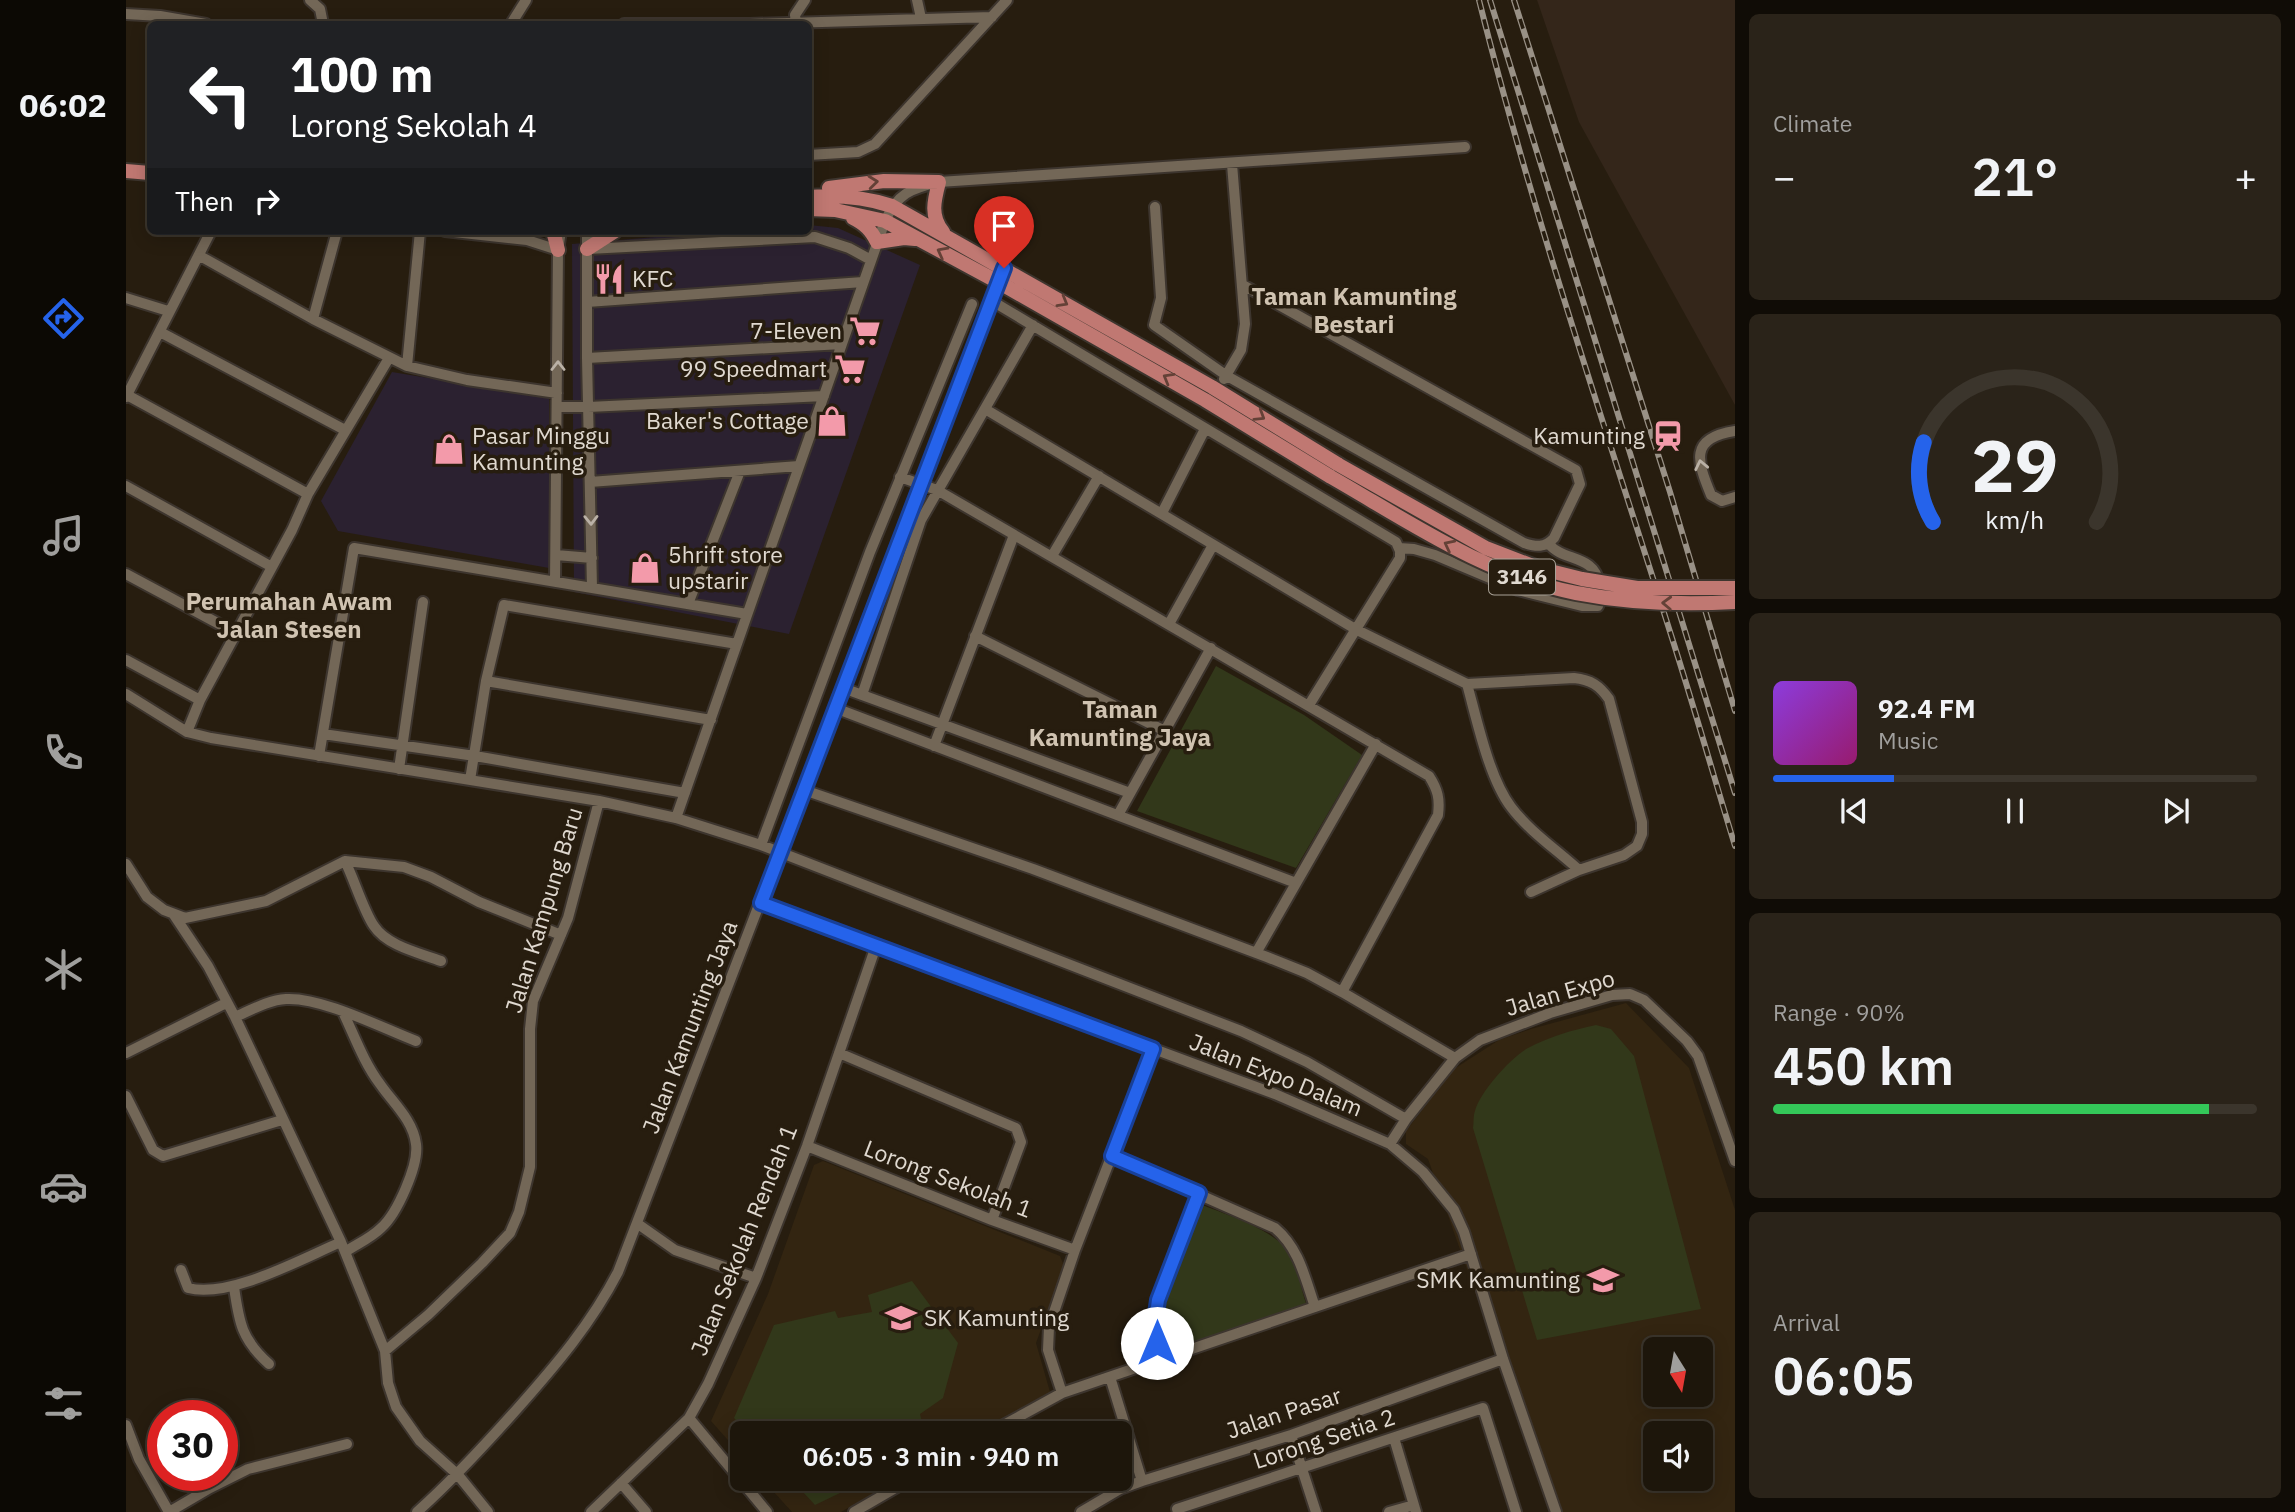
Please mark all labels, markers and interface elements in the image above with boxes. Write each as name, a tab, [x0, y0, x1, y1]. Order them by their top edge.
text: 100 m	[290, 42, 434, 105]
icon: left	[175, 49, 266, 140]
text: 06:02	[19, 84, 107, 126]
text: Lorong Sekolah 4	[290, 104, 537, 146]
text: Climate	[1773, 108, 1852, 138]
text: 21°	[1972, 143, 2058, 210]
text: −	[1773, 152, 1796, 201]
text: +	[2234, 152, 2257, 201]
one-way arrow	[867, 175, 879, 190]
icon: right	[248, 182, 286, 220]
text: Then	[175, 184, 234, 218]
pin	[974, 196, 1034, 268]
icon: arrive	[985, 207, 1023, 245]
one-way arrow	[936, 246, 949, 260]
restaurant icon: KFC	[592, 262, 626, 296]
place label: KFC	[632, 263, 673, 293]
district label: Taman Kamunting Bestari	[1252, 280, 1457, 340]
icon: directions	[39, 294, 88, 343]
one-way arrow	[1056, 294, 1069, 307]
supermarket icon: 7-Eleven	[848, 314, 882, 348]
place label: 7-Eleven	[750, 315, 842, 345]
supermarket icon: 99 Speedmart	[833, 352, 867, 386]
place label: 99 Speedmart	[680, 353, 827, 383]
one-way arrow	[550, 361, 565, 372]
one-way arrow	[1162, 374, 1175, 387]
shop icon: Baker's Cottage	[815, 404, 849, 438]
place label: Baker's Cottage	[646, 405, 809, 435]
one-way arrow	[1252, 408, 1265, 421]
text: 29	[1971, 418, 2059, 513]
station icon: Kamunting	[1651, 419, 1685, 453]
place label: Pasar Minggu Kamunting	[472, 420, 610, 476]
place label: Kamunting	[1533, 420, 1645, 450]
shop icon: Pasar Minggu Kamunting	[432, 432, 466, 466]
one-way arrow	[1695, 459, 1710, 471]
text: km/h	[1986, 503, 2044, 536]
icon: music	[39, 511, 88, 560]
one-way arrow	[583, 514, 598, 525]
place label: 5hrift store upstarir	[668, 539, 783, 595]
one-way arrow	[1444, 539, 1457, 553]
shop icon: 5hrift store upstarir	[628, 551, 662, 585]
road number: 3146	[1489, 560, 1555, 594]
district label: Perumahan Awam Jalan Stesen	[186, 585, 392, 645]
one-way arrow	[1661, 596, 1672, 611]
text: 92.4 FM	[1878, 691, 1976, 725]
district label: Taman Kamunting Jaya	[1029, 693, 1211, 753]
text: Music	[1878, 725, 1938, 755]
icon: phone	[39, 728, 88, 777]
icon: previous	[1835, 792, 1873, 830]
icon: pause	[1996, 792, 2034, 830]
icon: next	[2157, 792, 2195, 830]
street label: Jalan Kampung Baru	[497, 803, 589, 1016]
street label: Jalan Kamunting Jaya	[635, 916, 743, 1137]
icon: climate	[39, 945, 88, 994]
street label: Jalan Expo	[1502, 962, 1618, 1022]
text: Range · 90%	[1773, 997, 1905, 1027]
street label: Jalan Expo Dalam	[1185, 1026, 1367, 1122]
text: 450 km	[1773, 1032, 1954, 1099]
street label: Jalan Sekolah Rendah 1	[683, 1120, 803, 1360]
street label: Lorong Sekolah 1	[860, 1132, 1037, 1224]
icon: car	[39, 1162, 88, 1211]
school or university icon: SMK Kamunting	[1586, 1263, 1620, 1297]
place label: SMK Kamunting	[1416, 1264, 1580, 1294]
school or university icon: SK Kamunting	[884, 1301, 918, 1335]
place label: SK Kamunting	[924, 1302, 1069, 1332]
position arrow	[1120, 1306, 1194, 1380]
text: Arrival	[1773, 1307, 1840, 1337]
north arrow	[1643, 1337, 1713, 1407]
map controls	[1643, 1337, 1713, 1491]
text: 06:05	[1773, 1342, 1914, 1409]
icon: filters	[39, 1379, 88, 1428]
street label: Jalan Pasar	[1222, 1379, 1345, 1445]
speed limit sign: 30	[147, 1400, 238, 1491]
street label: Lorong Setia 2	[1249, 1401, 1398, 1475]
button: sound	[1643, 1421, 1713, 1491]
text: 06:05 · 3 min · 940 m	[803, 1439, 1059, 1473]

